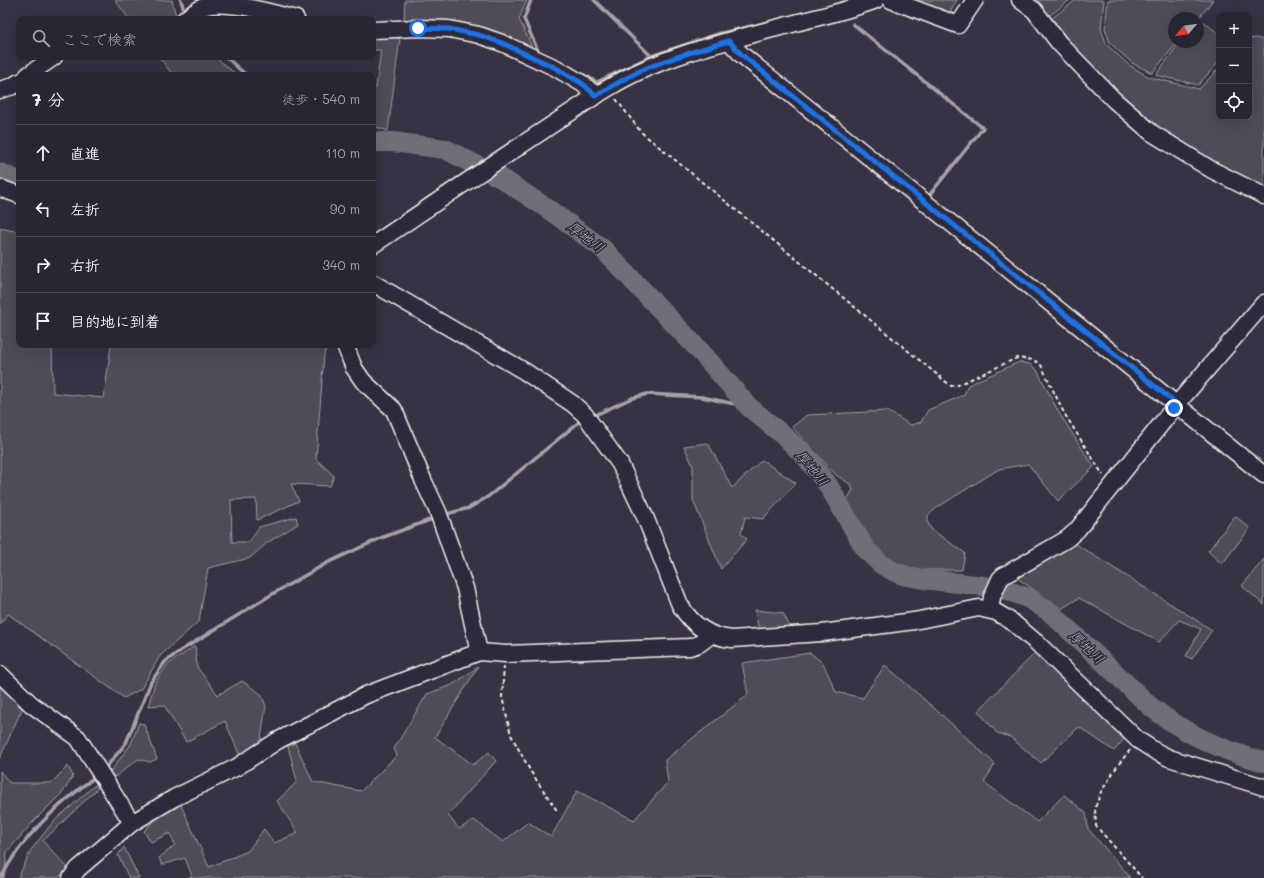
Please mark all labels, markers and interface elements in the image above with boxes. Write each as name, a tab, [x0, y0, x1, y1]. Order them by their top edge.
north arrow	[1168, 12, 1204, 48]
map controls	[1216, 12, 1252, 120]
button: +	[1216, 12, 1252, 48]
search box	[16, 16, 376, 60]
route start	[409, 19, 427, 37]
icon: search	[30, 27, 52, 49]
text: ここで検索	[62, 29, 137, 49]
button: −	[1216, 48, 1252, 84]
button: locate	[1216, 84, 1252, 120]
text: 7 分	[32, 88, 65, 110]
text: 徒歩 · 540 m	[282, 90, 360, 107]
icon: ahead	[32, 142, 54, 164]
text: 直進	[70, 143, 100, 163]
text: 110 m	[326, 144, 360, 161]
icon: left	[32, 198, 54, 220]
text: 左折	[70, 199, 100, 219]
text: 90 m	[330, 200, 360, 217]
water label: 厚地川	[564, 216, 609, 257]
icon: right	[32, 254, 54, 276]
text: 右折	[70, 255, 100, 275]
text: 340 m	[322, 256, 360, 273]
icon: arrive	[32, 310, 54, 332]
text: 目的地に到着	[70, 311, 160, 331]
route end	[1165, 399, 1183, 417]
water label: 厚地川	[792, 445, 833, 490]
water label: 厚地川	[1066, 625, 1109, 668]

